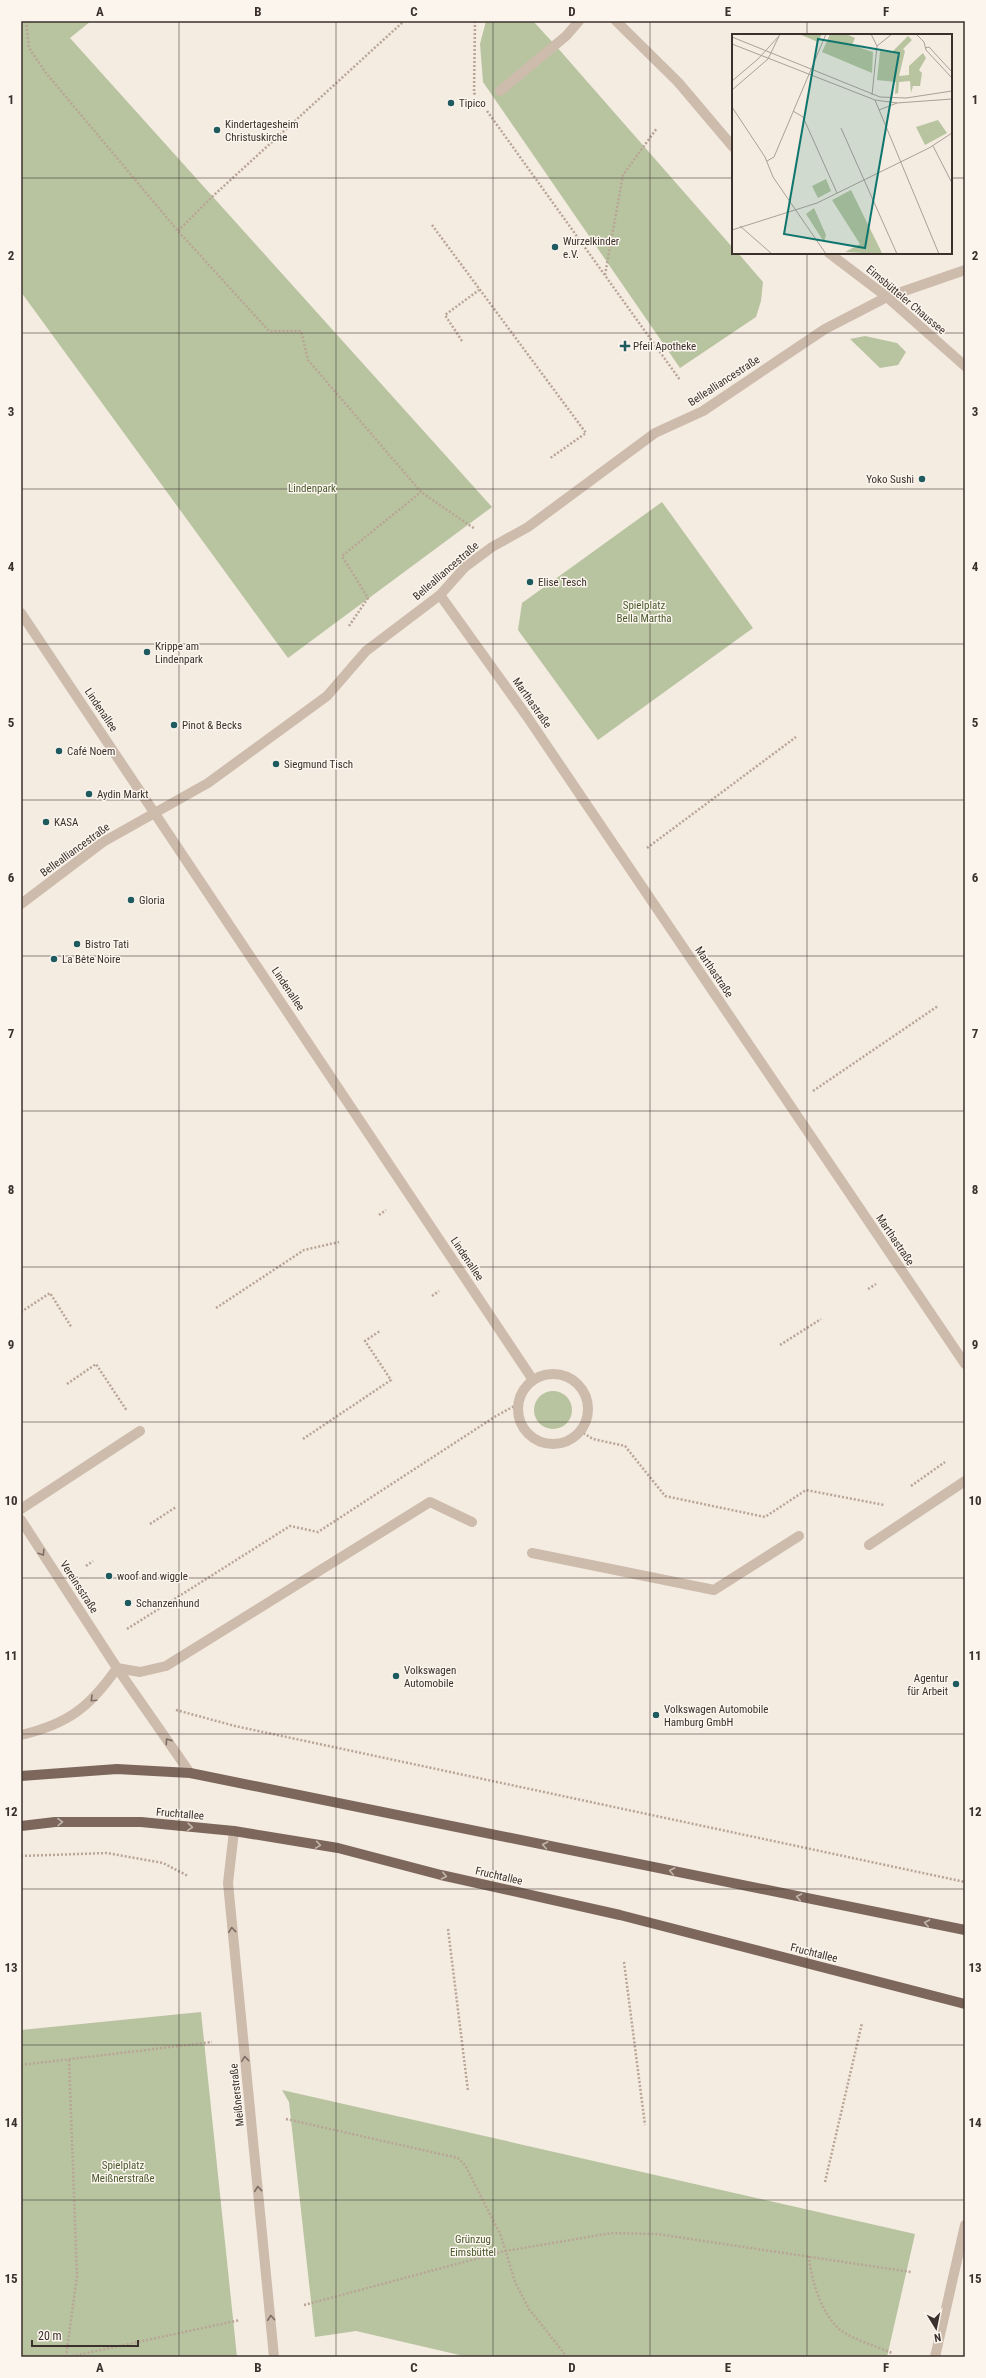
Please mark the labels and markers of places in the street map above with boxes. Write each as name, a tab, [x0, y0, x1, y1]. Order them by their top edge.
place label: Tipico	[459, 97, 486, 110]
marker: Tipico	[446, 98, 456, 108]
place label: Kindertagesheim Christuskirche	[225, 118, 298, 144]
marker: Kindertagesheim Christuskirche	[212, 125, 222, 135]
place label: Wurzelkinder e.V.	[563, 235, 620, 261]
marker: Wurzelkinder e.V.	[550, 242, 560, 252]
place label: Pfeil Apotheke	[633, 340, 696, 353]
marker: Pfeil Apotheke	[620, 341, 630, 351]
place label: Yoko Sushi	[866, 473, 914, 486]
marker: Yoko Sushi	[917, 474, 927, 484]
place label: Elise Tesch	[538, 576, 587, 589]
marker: Elise Tesch	[525, 577, 535, 587]
place label: Krippe am Lindenpark	[155, 640, 203, 666]
marker: Krippe am Lindenpark	[142, 647, 152, 657]
place label: Pinot & Becks	[182, 719, 242, 732]
marker: Pinot & Becks	[169, 720, 179, 730]
place label: Café Noem	[67, 745, 115, 758]
marker: Café Noem	[54, 746, 64, 756]
place label: Siegmund Tisch	[284, 758, 353, 771]
marker: Siegmund Tisch	[271, 759, 281, 769]
place label: Aydin Markt	[97, 788, 149, 801]
marker: Aydin Markt	[84, 789, 94, 799]
place label: KASA	[54, 816, 79, 829]
marker: KASA	[41, 817, 51, 827]
place label: Gloria	[139, 894, 165, 907]
marker: Gloria	[126, 895, 136, 905]
place label: Bistro Tati	[85, 938, 129, 951]
marker: Bistro Tati	[72, 939, 82, 949]
place label: La Bête Noire	[62, 953, 120, 966]
marker: La Bête Noire	[49, 954, 59, 964]
place label: woof and wiggle	[117, 1570, 188, 1583]
marker: woof and wiggle	[104, 1571, 114, 1581]
place label: Schanzenhund	[136, 1597, 199, 1610]
marker: Schanzenhund	[123, 1598, 133, 1608]
place label: Volkswagen Automobile	[404, 1664, 456, 1690]
marker: Volkswagen Automobile	[391, 1671, 401, 1681]
place label: Agentur für Arbeit	[907, 1672, 949, 1698]
marker: Agentur für Arbeit	[951, 1679, 961, 1689]
place label: Volkswagen Automobile Hamburg GmbH	[664, 1703, 769, 1729]
marker: Volkswagen Automobile Hamburg GmbH	[651, 1710, 661, 1720]

